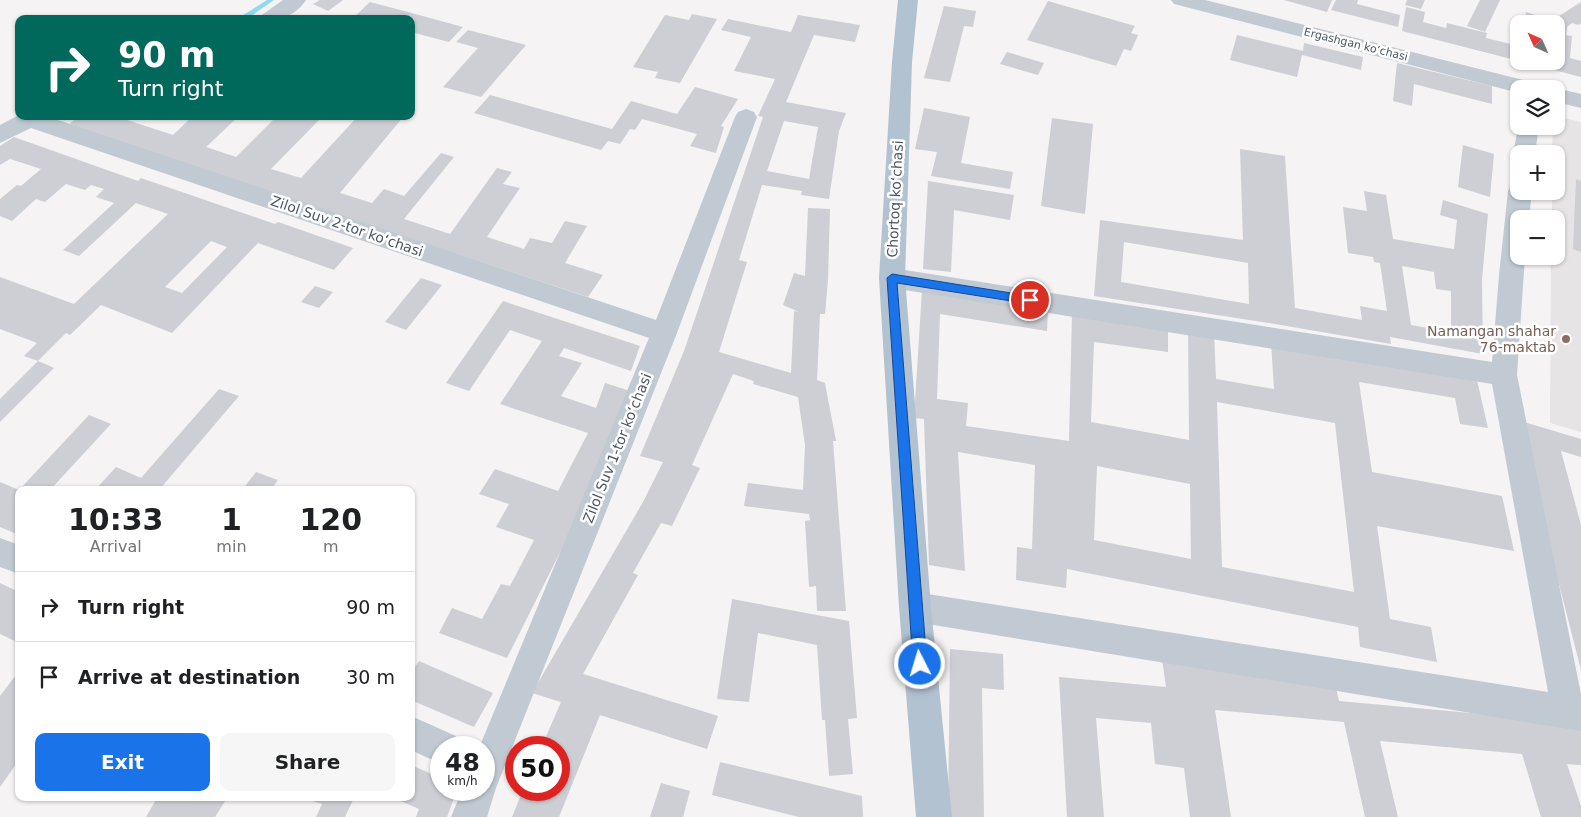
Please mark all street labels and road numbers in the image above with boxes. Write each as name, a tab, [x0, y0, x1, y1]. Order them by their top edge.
street label: Ergashgan koʻchasi	[1303, 25, 1409, 64]
street label: Chortoq koʻchasi	[884, 140, 906, 258]
street label: Zilol Suv 2-tor koʻchasi	[269, 192, 425, 260]
street label: Zilol Suv 1-tor koʻchasi	[580, 371, 654, 525]

